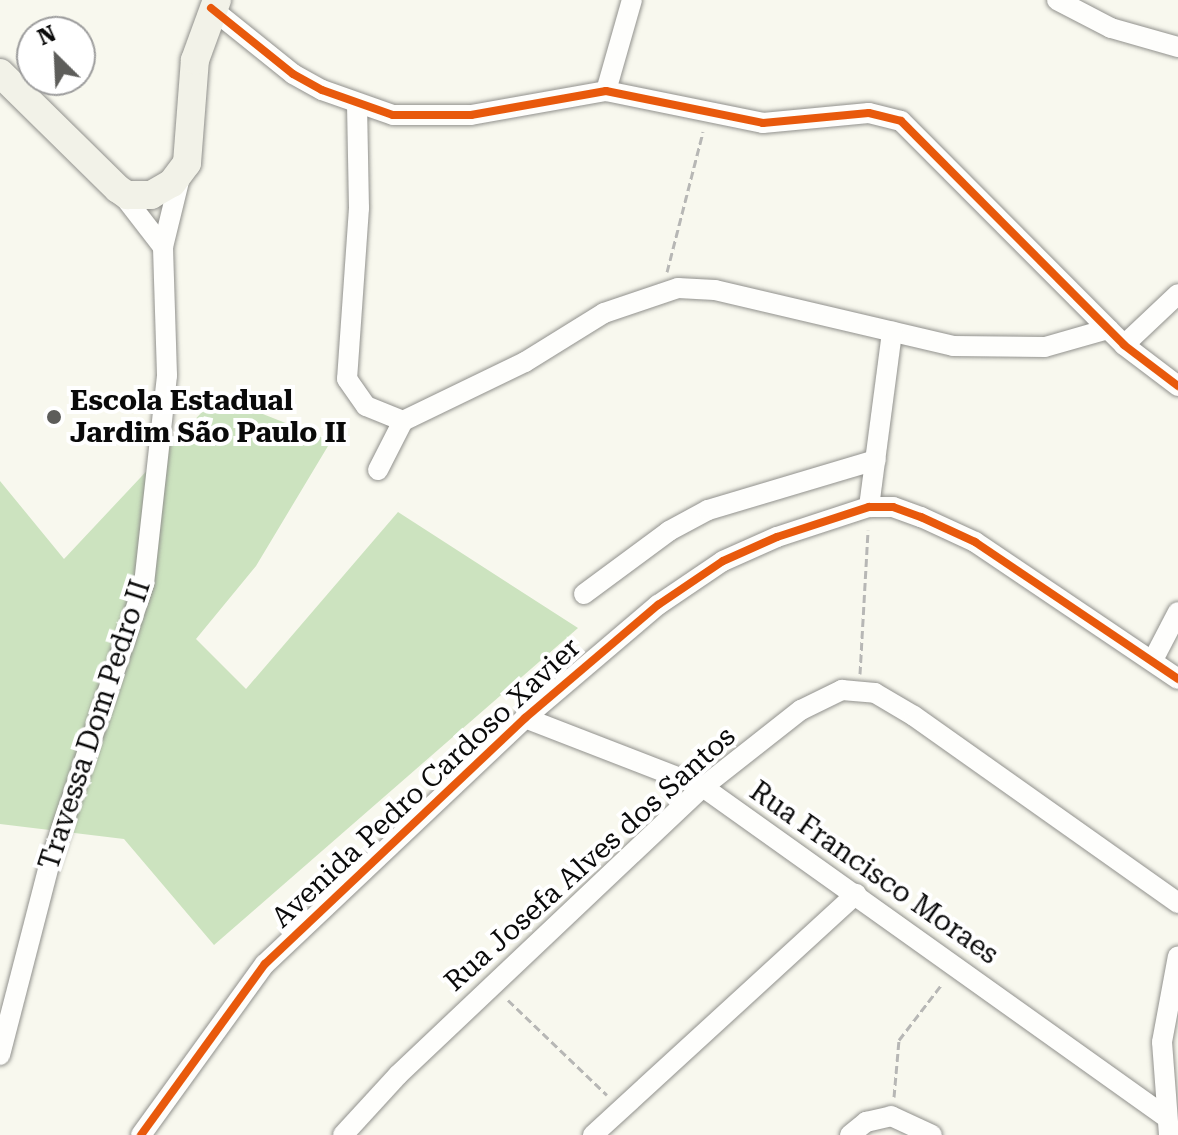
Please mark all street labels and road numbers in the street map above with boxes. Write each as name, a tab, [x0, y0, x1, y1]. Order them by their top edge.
street label: Travessa Dom Pedro II	[32, 576, 158, 874]
street label: Avenida Pedro Cardoso Xavier	[265, 631, 587, 935]
street label: Rua Josefa Alves dos Santos	[438, 720, 742, 998]
street label: Rua Francisco Moraes	[743, 774, 1005, 972]

